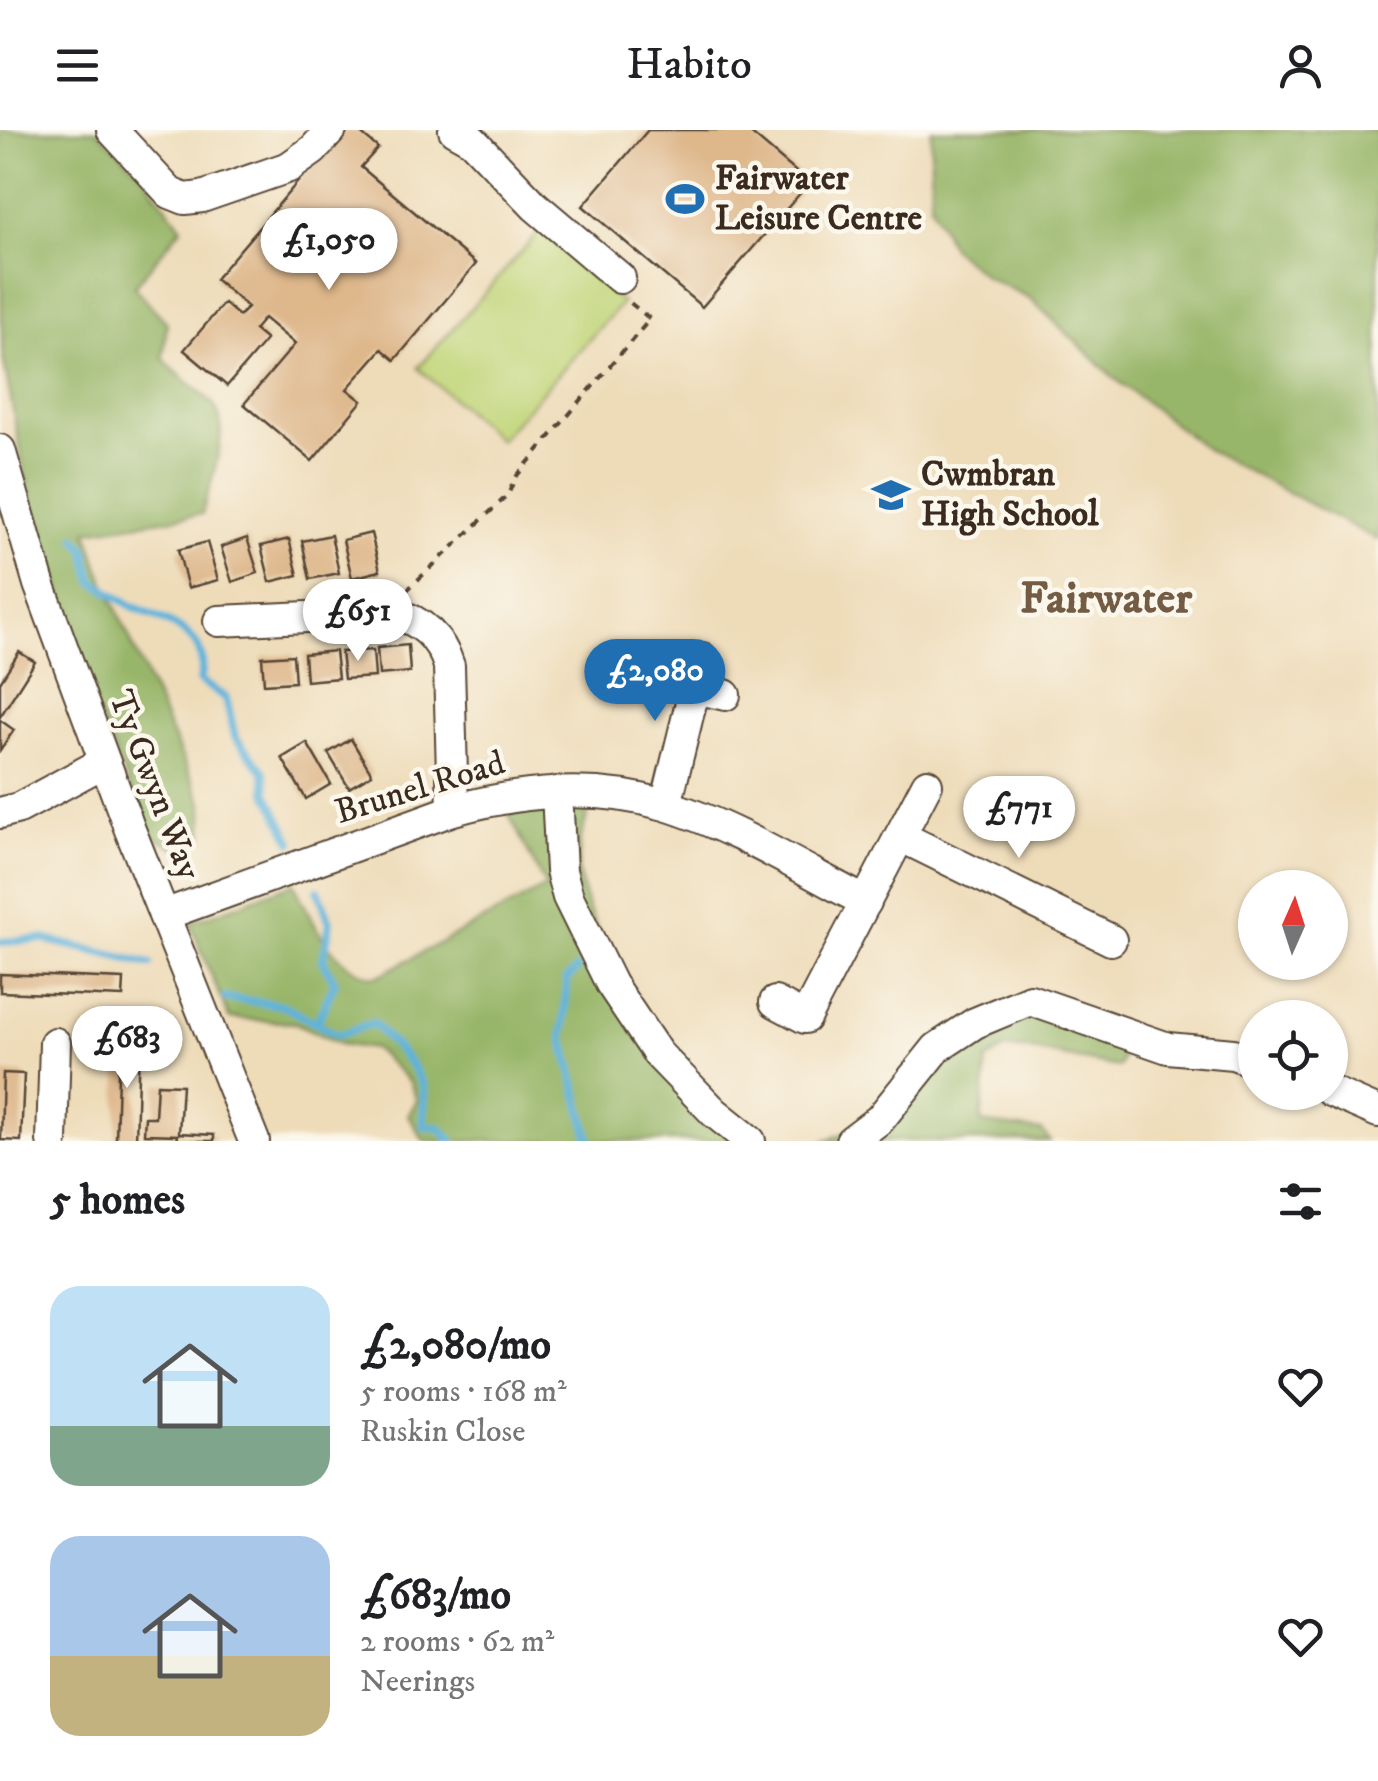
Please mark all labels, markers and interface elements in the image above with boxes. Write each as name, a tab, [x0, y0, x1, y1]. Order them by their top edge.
text: Habito	[626, 37, 752, 93]
icon: menu	[50, 38, 105, 93]
icon: person	[1273, 38, 1328, 93]
place label: Fairwater Leisure Centre	[715, 157, 922, 241]
sports icon: Fairwater Leisure Centre	[664, 178, 706, 220]
pin: £1,050	[248, 208, 410, 293]
text: £1,050	[283, 220, 375, 260]
place label: Cwmbran High School	[921, 453, 1099, 537]
school or university icon: Cwmbran High School	[870, 474, 912, 516]
district label: Fairwater	[1020, 571, 1193, 627]
pin: £651	[299, 579, 417, 664]
text: £651	[325, 591, 391, 631]
pin: £2,080	[574, 639, 736, 724]
text: £2,080	[606, 651, 704, 691]
street label: Ty Gwyn Way	[98, 684, 210, 886]
street label: Brunel Road	[330, 741, 511, 835]
pin: £771	[960, 776, 1078, 861]
text: £771	[985, 788, 1053, 828]
north arrow	[1238, 870, 1348, 980]
map controls	[1238, 870, 1348, 1110]
button: locate	[1238, 1000, 1348, 1110]
pin: £683	[68, 1006, 186, 1091]
text: £683	[94, 1018, 160, 1058]
icon: filters	[1273, 1174, 1328, 1229]
text: 5 homes	[50, 1175, 185, 1227]
text: £2,080/mo	[360, 1320, 551, 1372]
icon: home	[130, 1326, 250, 1446]
icon: heart	[1273, 1359, 1328, 1414]
text: 5 rooms · 168 m²	[360, 1372, 567, 1412]
text: Ruskin Close	[360, 1412, 525, 1452]
text: £683/mo	[360, 1570, 511, 1622]
icon: home	[130, 1576, 250, 1696]
icon: heart	[1273, 1609, 1328, 1664]
text: 2 rooms · 62 m²	[360, 1622, 554, 1662]
text: Neerings	[360, 1662, 475, 1702]

